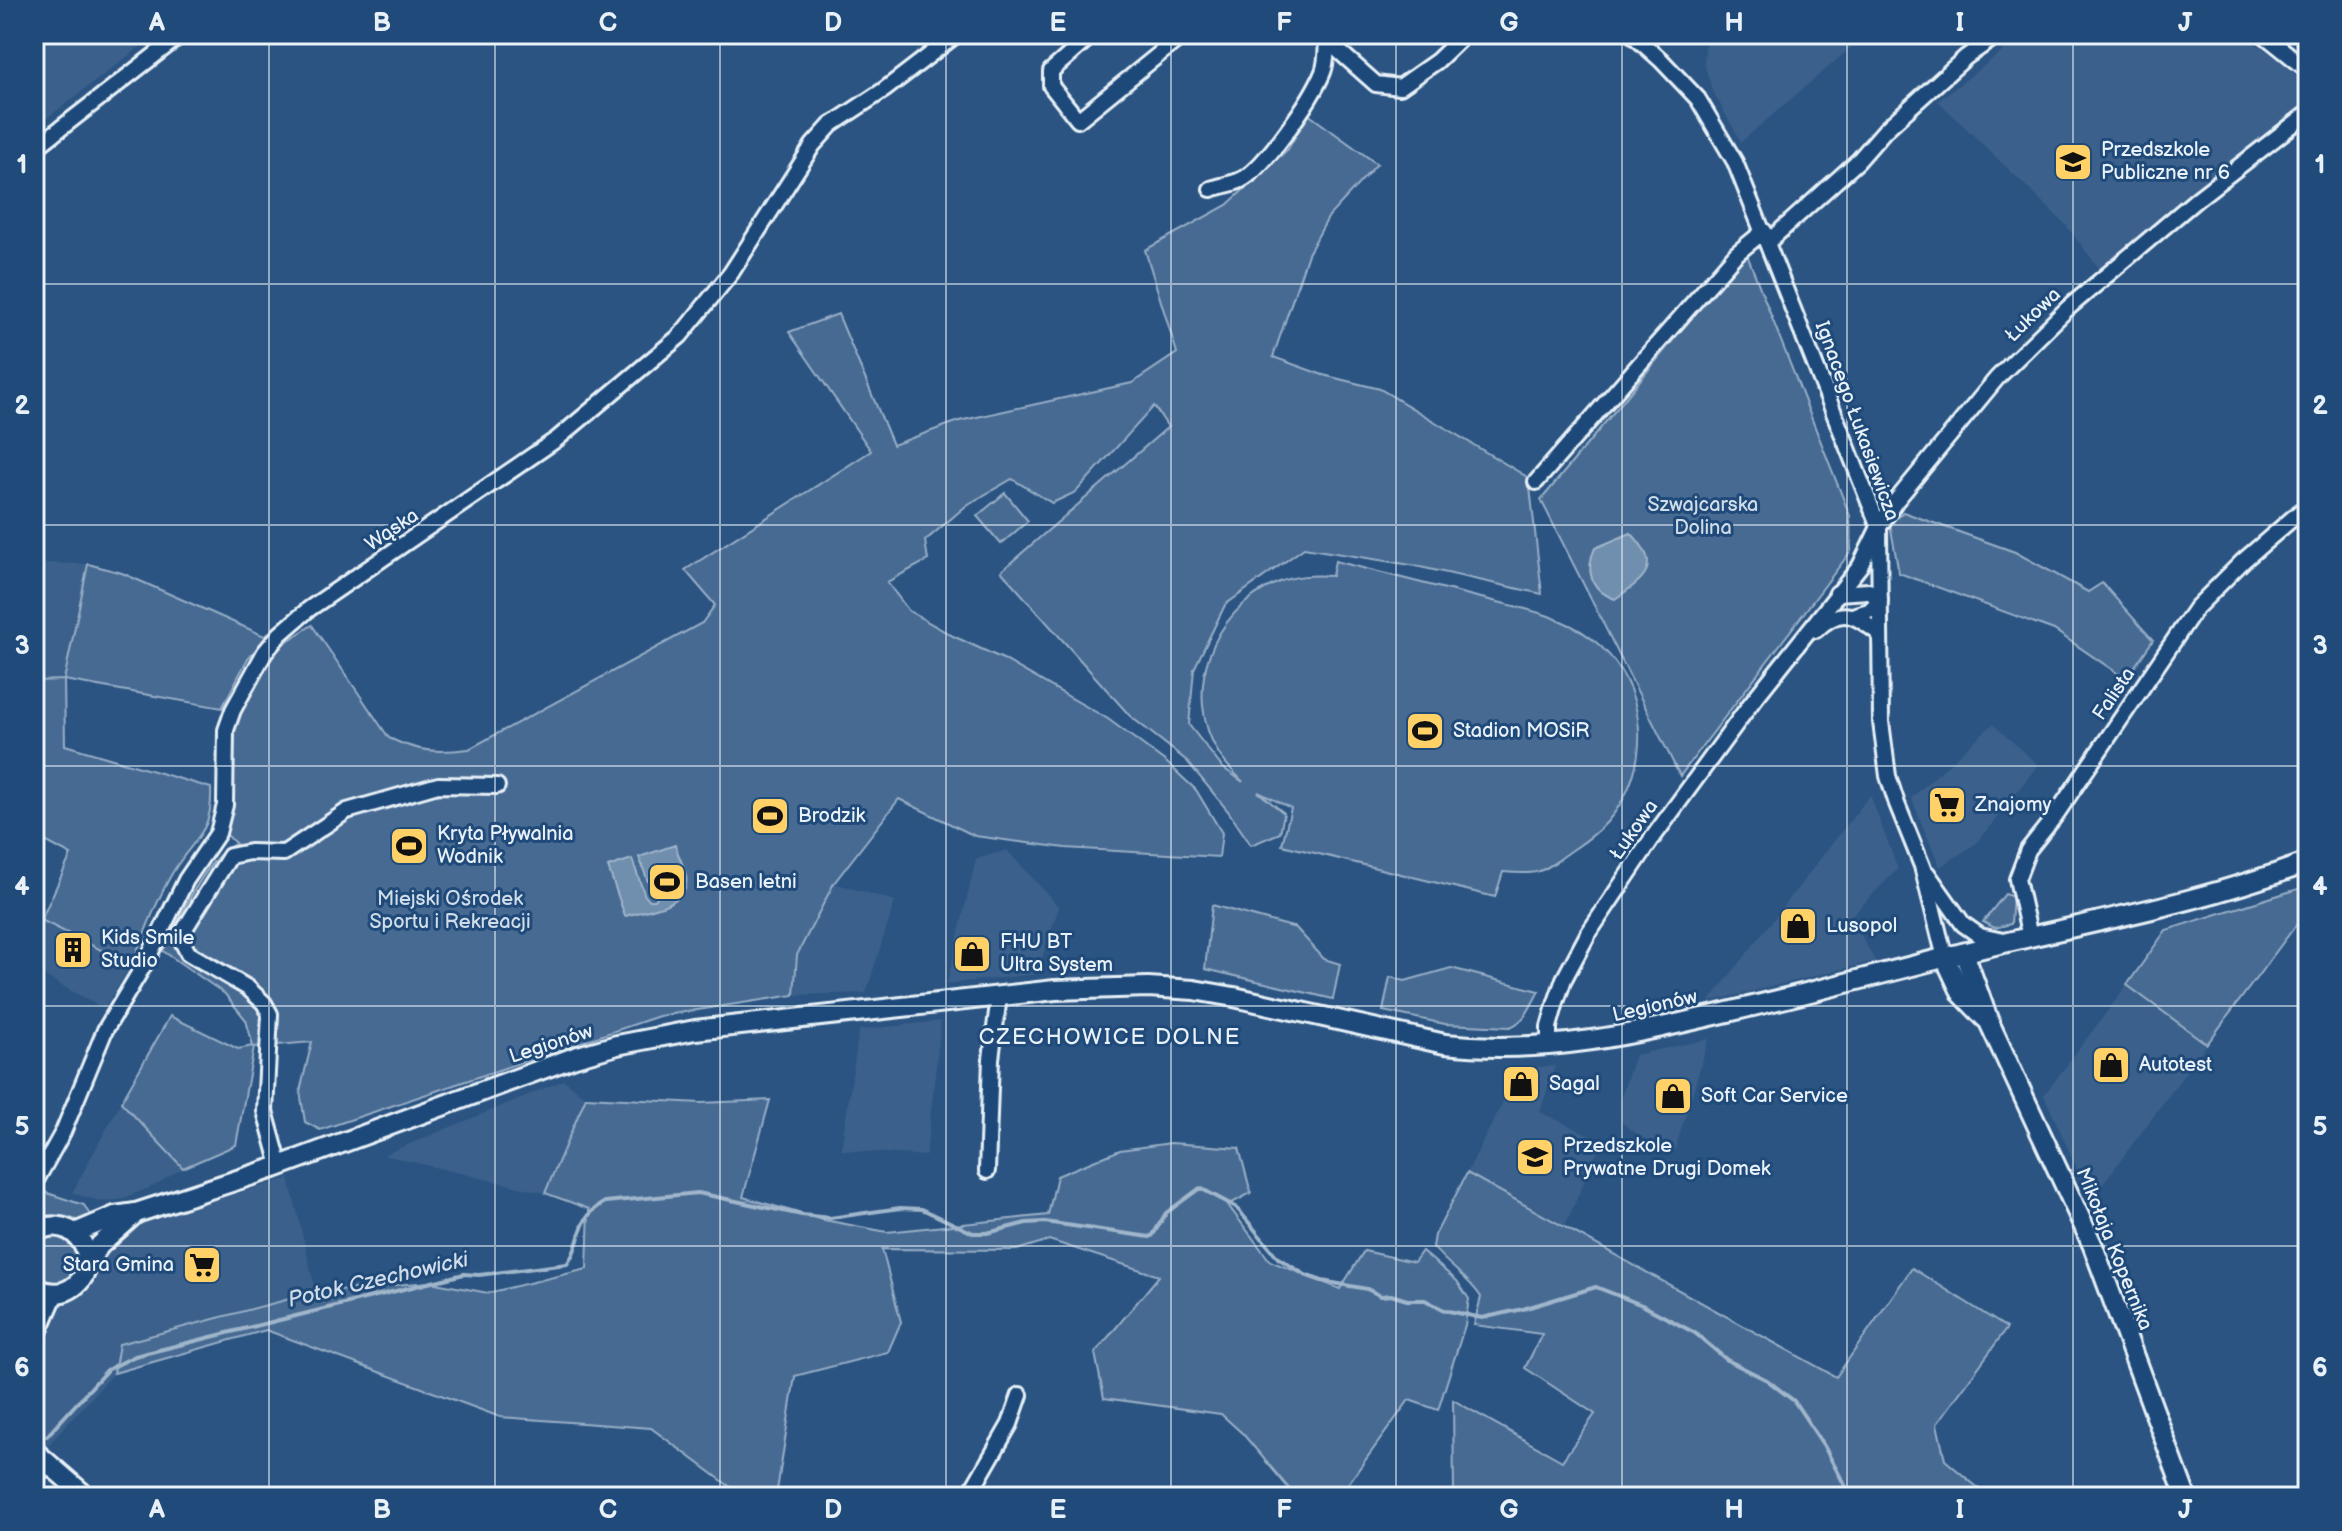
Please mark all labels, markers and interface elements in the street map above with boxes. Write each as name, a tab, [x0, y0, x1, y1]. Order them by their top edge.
text: A	[148, 8, 165, 39]
text: B	[373, 8, 391, 39]
text: C	[599, 8, 617, 39]
text: D	[824, 8, 842, 39]
text: E	[1050, 8, 1067, 39]
text: F	[1276, 8, 1292, 39]
text: G	[1499, 8, 1519, 39]
text: H	[1724, 8, 1744, 39]
text: I	[1956, 8, 1964, 39]
text: J	[2178, 8, 2193, 39]
place label: Przedszkole Publiczne nr 6	[2101, 138, 2230, 185]
school or university icon: Przedszkole Publiczne nr 6	[2052, 141, 2094, 183]
text: 1	[17, 150, 27, 181]
text: 1	[2315, 150, 2325, 181]
street label: Łukowa	[2000, 283, 2066, 347]
street label: Ignacego Łukasiewicza	[1810, 318, 1904, 524]
text: 2	[14, 391, 30, 422]
text: 2	[2312, 391, 2328, 422]
park label: Szwajcarska Dolina	[1648, 493, 1758, 540]
street label: Wąska	[361, 504, 423, 556]
text: 3	[14, 631, 30, 662]
text: 3	[2312, 631, 2328, 662]
street label: Falista	[2088, 663, 2140, 725]
sports icon: Stadion MOSiR	[1404, 710, 1446, 752]
place label: Stadion MOSiR	[1453, 719, 1590, 743]
supermarket icon: Znajomy	[1926, 784, 1968, 826]
place label: Znajomy	[1974, 793, 2052, 817]
sports icon: Brodzik	[749, 795, 791, 837]
street label: Łukowa	[1605, 795, 1663, 865]
place label: Brodzik	[798, 804, 866, 828]
place label: Kryta Pływalnia Wodnik	[437, 822, 574, 869]
sports icon: Kryta Pływalnia Wodnik	[388, 825, 430, 867]
sports icon: Basen letni	[646, 861, 688, 903]
place label: Basen letni	[695, 870, 797, 894]
text: 4	[14, 872, 30, 903]
text: 4	[2312, 872, 2328, 903]
park label: Miejski Ośrodek Sportu i Rekreacji	[369, 887, 531, 934]
shop icon: Lusopol	[1777, 905, 1819, 947]
place label: Lusopol	[1826, 914, 1897, 938]
place label: Kids Smile Studio	[101, 926, 195, 973]
building icon: Kids Smile Studio	[52, 929, 94, 971]
place label: FHU BT Ultra System	[1000, 930, 1113, 977]
shop icon: FHU BT Ultra System	[951, 933, 993, 975]
street label: Legionów	[1610, 984, 1700, 1027]
street label: Legionów	[506, 1019, 596, 1069]
district label: CZECHOWICE DOLNE	[979, 1024, 1241, 1051]
shop icon: Autotest	[2090, 1044, 2132, 1086]
place label: Autotest	[2139, 1053, 2212, 1077]
shop icon: Sagal	[1500, 1063, 1542, 1105]
place label: Sagal	[1549, 1072, 1600, 1096]
shop icon: Soft Car Service	[1652, 1075, 1694, 1117]
place label: Soft Car Service	[1701, 1084, 1848, 1108]
text: 5	[14, 1112, 30, 1143]
text: 5	[2312, 1112, 2328, 1143]
place label: Przedszkole Prywatne Drugi Domek	[1563, 1134, 1771, 1181]
school or university icon: Przedszkole Prywatne Drugi Domek	[1514, 1136, 1556, 1178]
street label: Mikołaja Kopernika	[2070, 1164, 2158, 1334]
supermarket icon: Stara Gmina	[181, 1244, 223, 1286]
water label: Potok Czechowicki	[285, 1246, 472, 1314]
place label: Stara Gmina	[63, 1253, 174, 1277]
text: 6	[14, 1353, 30, 1384]
text: 6	[2312, 1353, 2328, 1384]
text: A	[148, 1495, 165, 1526]
text: B	[373, 1495, 391, 1526]
text: C	[599, 1495, 617, 1526]
text: D	[824, 1495, 842, 1526]
text: E	[1050, 1495, 1067, 1526]
text: F	[1276, 1495, 1292, 1526]
text: G	[1499, 1495, 1519, 1526]
text: H	[1724, 1495, 1744, 1526]
text: I	[1956, 1495, 1964, 1526]
text: J	[2178, 1495, 2193, 1526]

